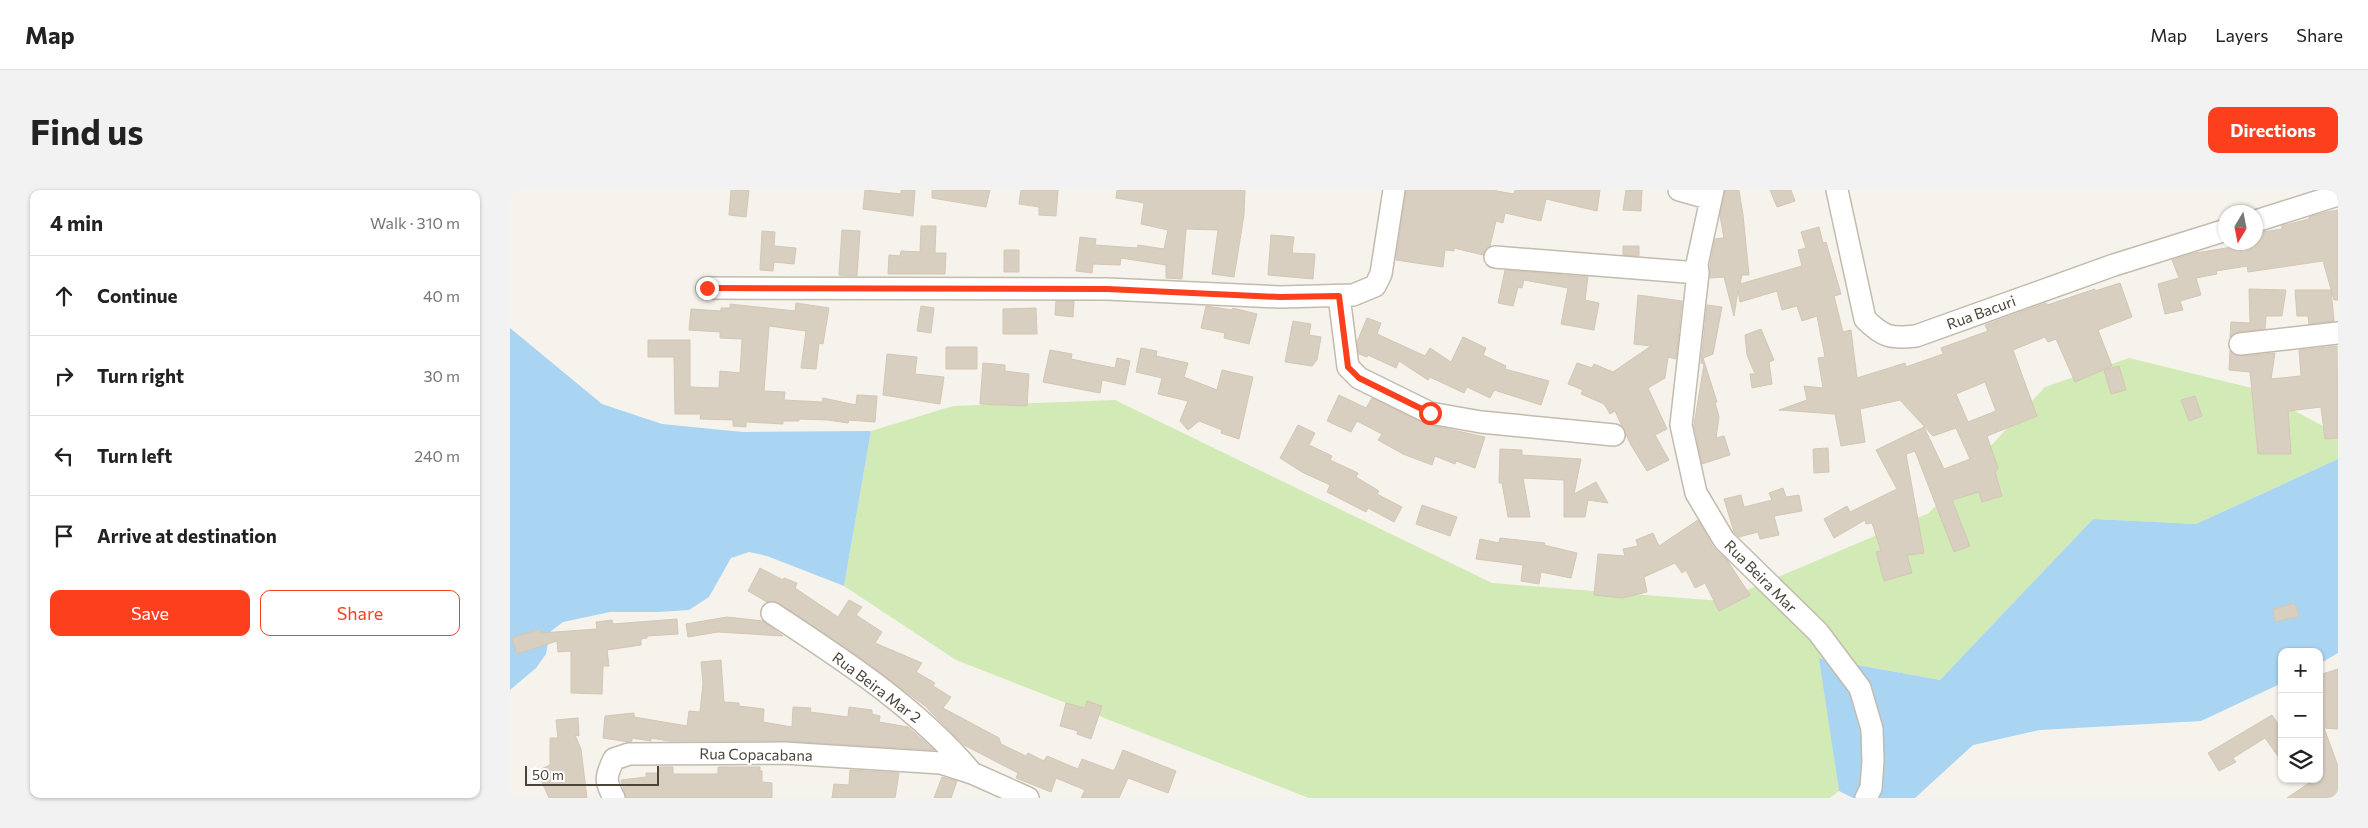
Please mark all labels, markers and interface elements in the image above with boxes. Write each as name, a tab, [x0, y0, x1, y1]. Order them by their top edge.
text: Map	[25, 20, 75, 49]
text: Map	[2150, 24, 2187, 46]
text: Layers	[2215, 24, 2268, 46]
text: Share	[2296, 24, 2343, 46]
button: Directions	[2208, 107, 2338, 153]
text: Find us	[30, 109, 144, 152]
north arrow	[2218, 205, 2263, 250]
text: 4 min	[50, 210, 103, 235]
text: Walk · 310 m	[370, 213, 460, 232]
route end	[696, 277, 719, 300]
icon: ahead	[50, 282, 78, 310]
text: Continue	[97, 284, 177, 307]
text: 40 m	[423, 286, 460, 305]
street label: Rua Bacuri	[1944, 291, 2018, 333]
icon: right	[50, 362, 78, 390]
text: Turn right	[97, 364, 184, 387]
text: 30 m	[423, 366, 460, 385]
route start	[1419, 402, 1442, 425]
icon: left	[50, 442, 78, 470]
text: Turn left	[97, 444, 172, 467]
text: 240 m	[414, 446, 460, 465]
icon: arrive	[50, 522, 78, 550]
text: Arrive at destination	[97, 524, 277, 547]
street label: Rua Beira Mar	[1721, 536, 1801, 616]
button: Save	[50, 590, 250, 636]
button: Share	[260, 590, 460, 636]
street label: Rua Beira Mar 2	[829, 648, 925, 726]
map controls	[2278, 648, 2323, 783]
button: +	[2278, 648, 2323, 693]
button: −	[2278, 693, 2323, 738]
button: layers	[2278, 738, 2323, 783]
street label: Rua Copacabana	[699, 744, 813, 764]
scale bar	[525, 763, 659, 786]
text: 50 m	[532, 766, 564, 783]

